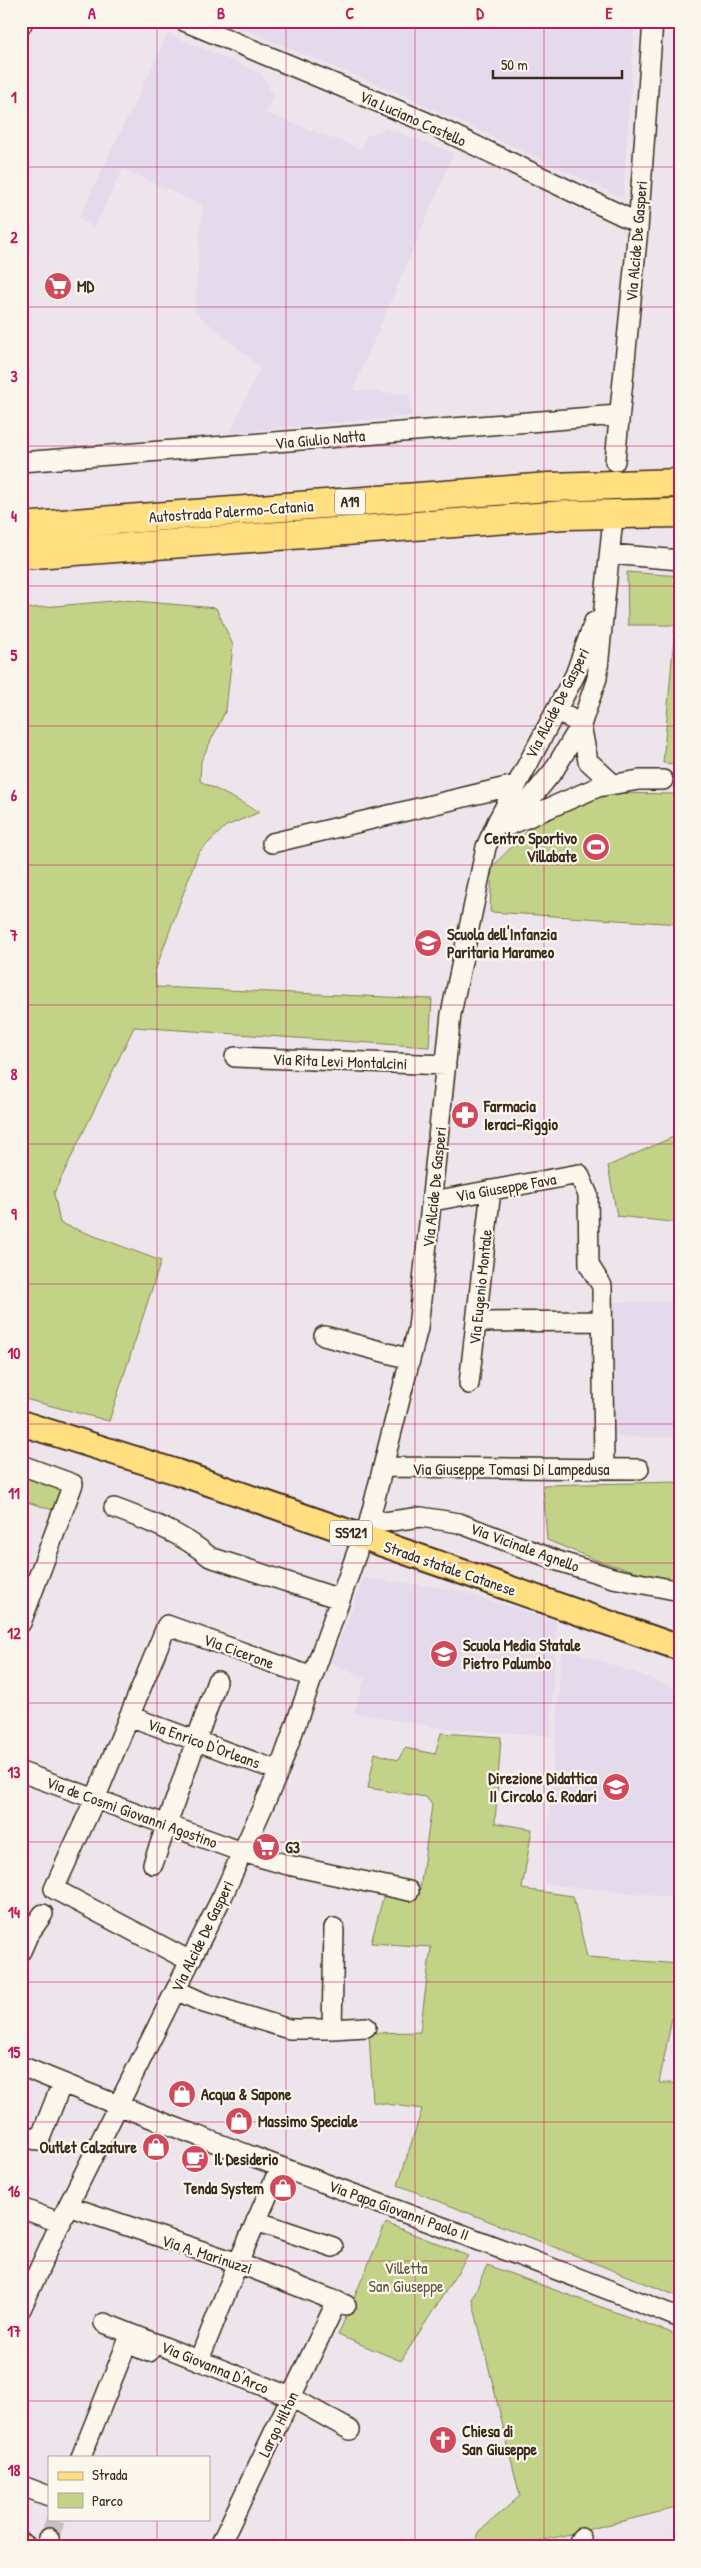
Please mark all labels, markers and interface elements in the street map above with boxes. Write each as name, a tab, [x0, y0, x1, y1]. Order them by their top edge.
text: A	[88, 2, 96, 24]
text: B	[217, 2, 225, 24]
text: C	[346, 2, 355, 24]
text: D	[476, 2, 484, 24]
text: E	[605, 2, 613, 24]
scale bar	[493, 48, 622, 80]
text: 50 m	[501, 54, 528, 75]
street label: Via Luciano Castello	[356, 85, 470, 152]
text: 1	[11, 86, 17, 108]
street label: Via Alcide De Gasperi	[620, 180, 652, 302]
text: 2	[10, 226, 18, 248]
supermarket icon: MD	[43, 271, 73, 301]
place label: MD	[77, 275, 95, 297]
text: 3	[10, 365, 18, 387]
street label: Via Giulio Natta	[274, 424, 366, 454]
road number: A19	[335, 490, 365, 514]
street label: Autostrada Palermo-Catania	[148, 494, 314, 528]
text: 4	[11, 505, 17, 527]
text: 5	[11, 644, 18, 666]
street label: Via Alcide De Gasperi	[520, 644, 594, 762]
text: 6	[11, 784, 18, 806]
place label: Centro Sportivo Villabate	[484, 827, 578, 867]
sports icon: Centro Sportivo Villabate	[581, 832, 611, 862]
place label: Scuola dell'Infanzia Paritaria Marameo	[447, 923, 557, 963]
text: 7	[9, 924, 18, 946]
school or university icon: Scuola dell'Infanzia Paritaria Marameo	[413, 928, 443, 958]
street label: Via Rita Levi Montalcini	[272, 1048, 408, 1074]
text: 8	[11, 1063, 18, 1085]
place label: Farmacia Ieraci-Riggio	[483, 1095, 558, 1136]
pharmacy icon: Farmacia Ieraci-Riggio	[450, 1100, 480, 1130]
street label: Via Alcide De Gasperi	[417, 1125, 451, 1249]
street label: Via Giuseppe Fava	[454, 1167, 558, 1207]
text: 9	[11, 1203, 17, 1225]
street label: Via Eugenio Montale	[463, 1228, 497, 1346]
text: 10	[8, 1342, 20, 1364]
street label: Via Giuseppe Tomasi Di Lampedusa	[412, 1458, 610, 1480]
text: 11	[8, 1482, 20, 1504]
street label: Via Vicinale Agnello	[467, 1517, 583, 1577]
road number: SS121	[330, 1520, 372, 1546]
street label: Strada statale Catanese	[381, 1535, 520, 1601]
text: 12	[7, 1622, 21, 1644]
street label: Via Cicerone	[201, 1628, 278, 1674]
place label: Scuola Media Statale Pietro Palumbo	[463, 1634, 581, 1674]
school or university icon: Scuola Media Statale Pietro Palumbo	[429, 1639, 459, 1669]
street label: Via Enrico D'Orleans	[145, 1712, 263, 1774]
text: 13	[8, 1761, 20, 1783]
place label: Direzione Didattica II Circolo G. Rodari	[488, 1767, 598, 1807]
street label: Via de Cosmi Giovanni Agostino	[43, 1771, 221, 1853]
school or university icon: Direzione Didattica II Circolo G. Rodari	[601, 1772, 631, 1802]
supermarket icon: G3	[251, 1832, 281, 1862]
place label: G3	[285, 1836, 300, 1858]
street label: Via Alcide De Gasperi	[166, 1877, 238, 1995]
text: 14	[8, 1901, 20, 1923]
text: 15	[8, 2041, 21, 2063]
shop icon: Acqua & Sapone	[167, 2079, 197, 2109]
place label: Acqua & Sapone	[201, 2083, 292, 2106]
shop icon: Massimo Speciale	[224, 2106, 254, 2136]
place label: Massimo Speciale	[258, 2110, 359, 2133]
shop icon: Outlet Calzature	[141, 2132, 171, 2162]
place label: Outlet Calzature	[40, 2136, 138, 2158]
cafe icon: Il Desiderio	[180, 2144, 210, 2174]
place label: Il Desiderio	[214, 2148, 279, 2170]
shop icon: Tenda System	[268, 2173, 298, 2203]
street label: Via Papa Giovanni Paolo II	[326, 2174, 472, 2246]
place label: Tenda System	[183, 2177, 264, 2200]
text: 16	[8, 2180, 21, 2202]
street label: Via A. Marinuzzi	[159, 2229, 255, 2279]
park label: Villetta San Giuseppe	[369, 2257, 444, 2297]
text: 17	[7, 2320, 21, 2342]
street label: Via Giovanna D'Arco	[158, 2335, 273, 2399]
street label: Largo Hilton	[253, 2388, 303, 2460]
place label: Chiesa di San Giuseppe	[462, 2420, 537, 2461]
church icon: Chiesa di San Giuseppe	[428, 2425, 458, 2455]
legend	[48, 2456, 210, 2520]
text: 18	[8, 2459, 20, 2481]
text: Strada	[92, 2464, 128, 2485]
text: Parco	[92, 2490, 123, 2511]

